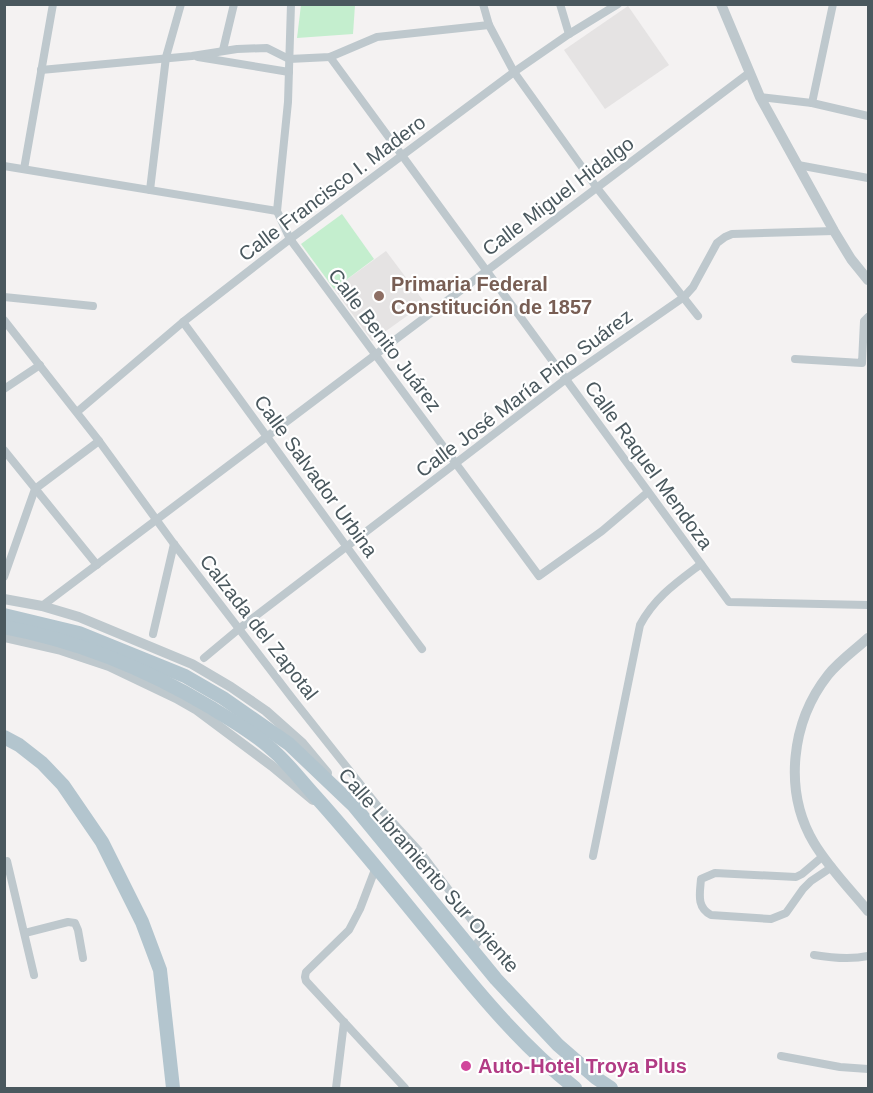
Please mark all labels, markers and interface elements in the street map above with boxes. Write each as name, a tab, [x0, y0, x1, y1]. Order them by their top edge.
street label: Calle Francisco I. Madero	[234, 111, 430, 265]
street label: Calle Miguel Hidalgo	[478, 132, 638, 260]
street label: Calle Benito Juárez	[324, 264, 446, 416]
place label: Primaria Federal Constitución de 1857	[391, 273, 592, 318]
marker: Primaria Federal Constitución de 1857	[372, 289, 386, 303]
street label: Calle José María Pino Suárez	[412, 305, 636, 481]
street label: Calle Raquel Mendoza	[581, 377, 718, 554]
street label: Calle Salvador Urbina	[250, 391, 383, 562]
street label: Calzada del Zapotal	[196, 550, 322, 704]
street label: Calle Libramiento Sur Oriente	[334, 763, 524, 977]
place label: Auto-Hotel Troya Plus	[478, 1055, 687, 1077]
marker: Auto-Hotel Troya Plus	[459, 1059, 473, 1073]

